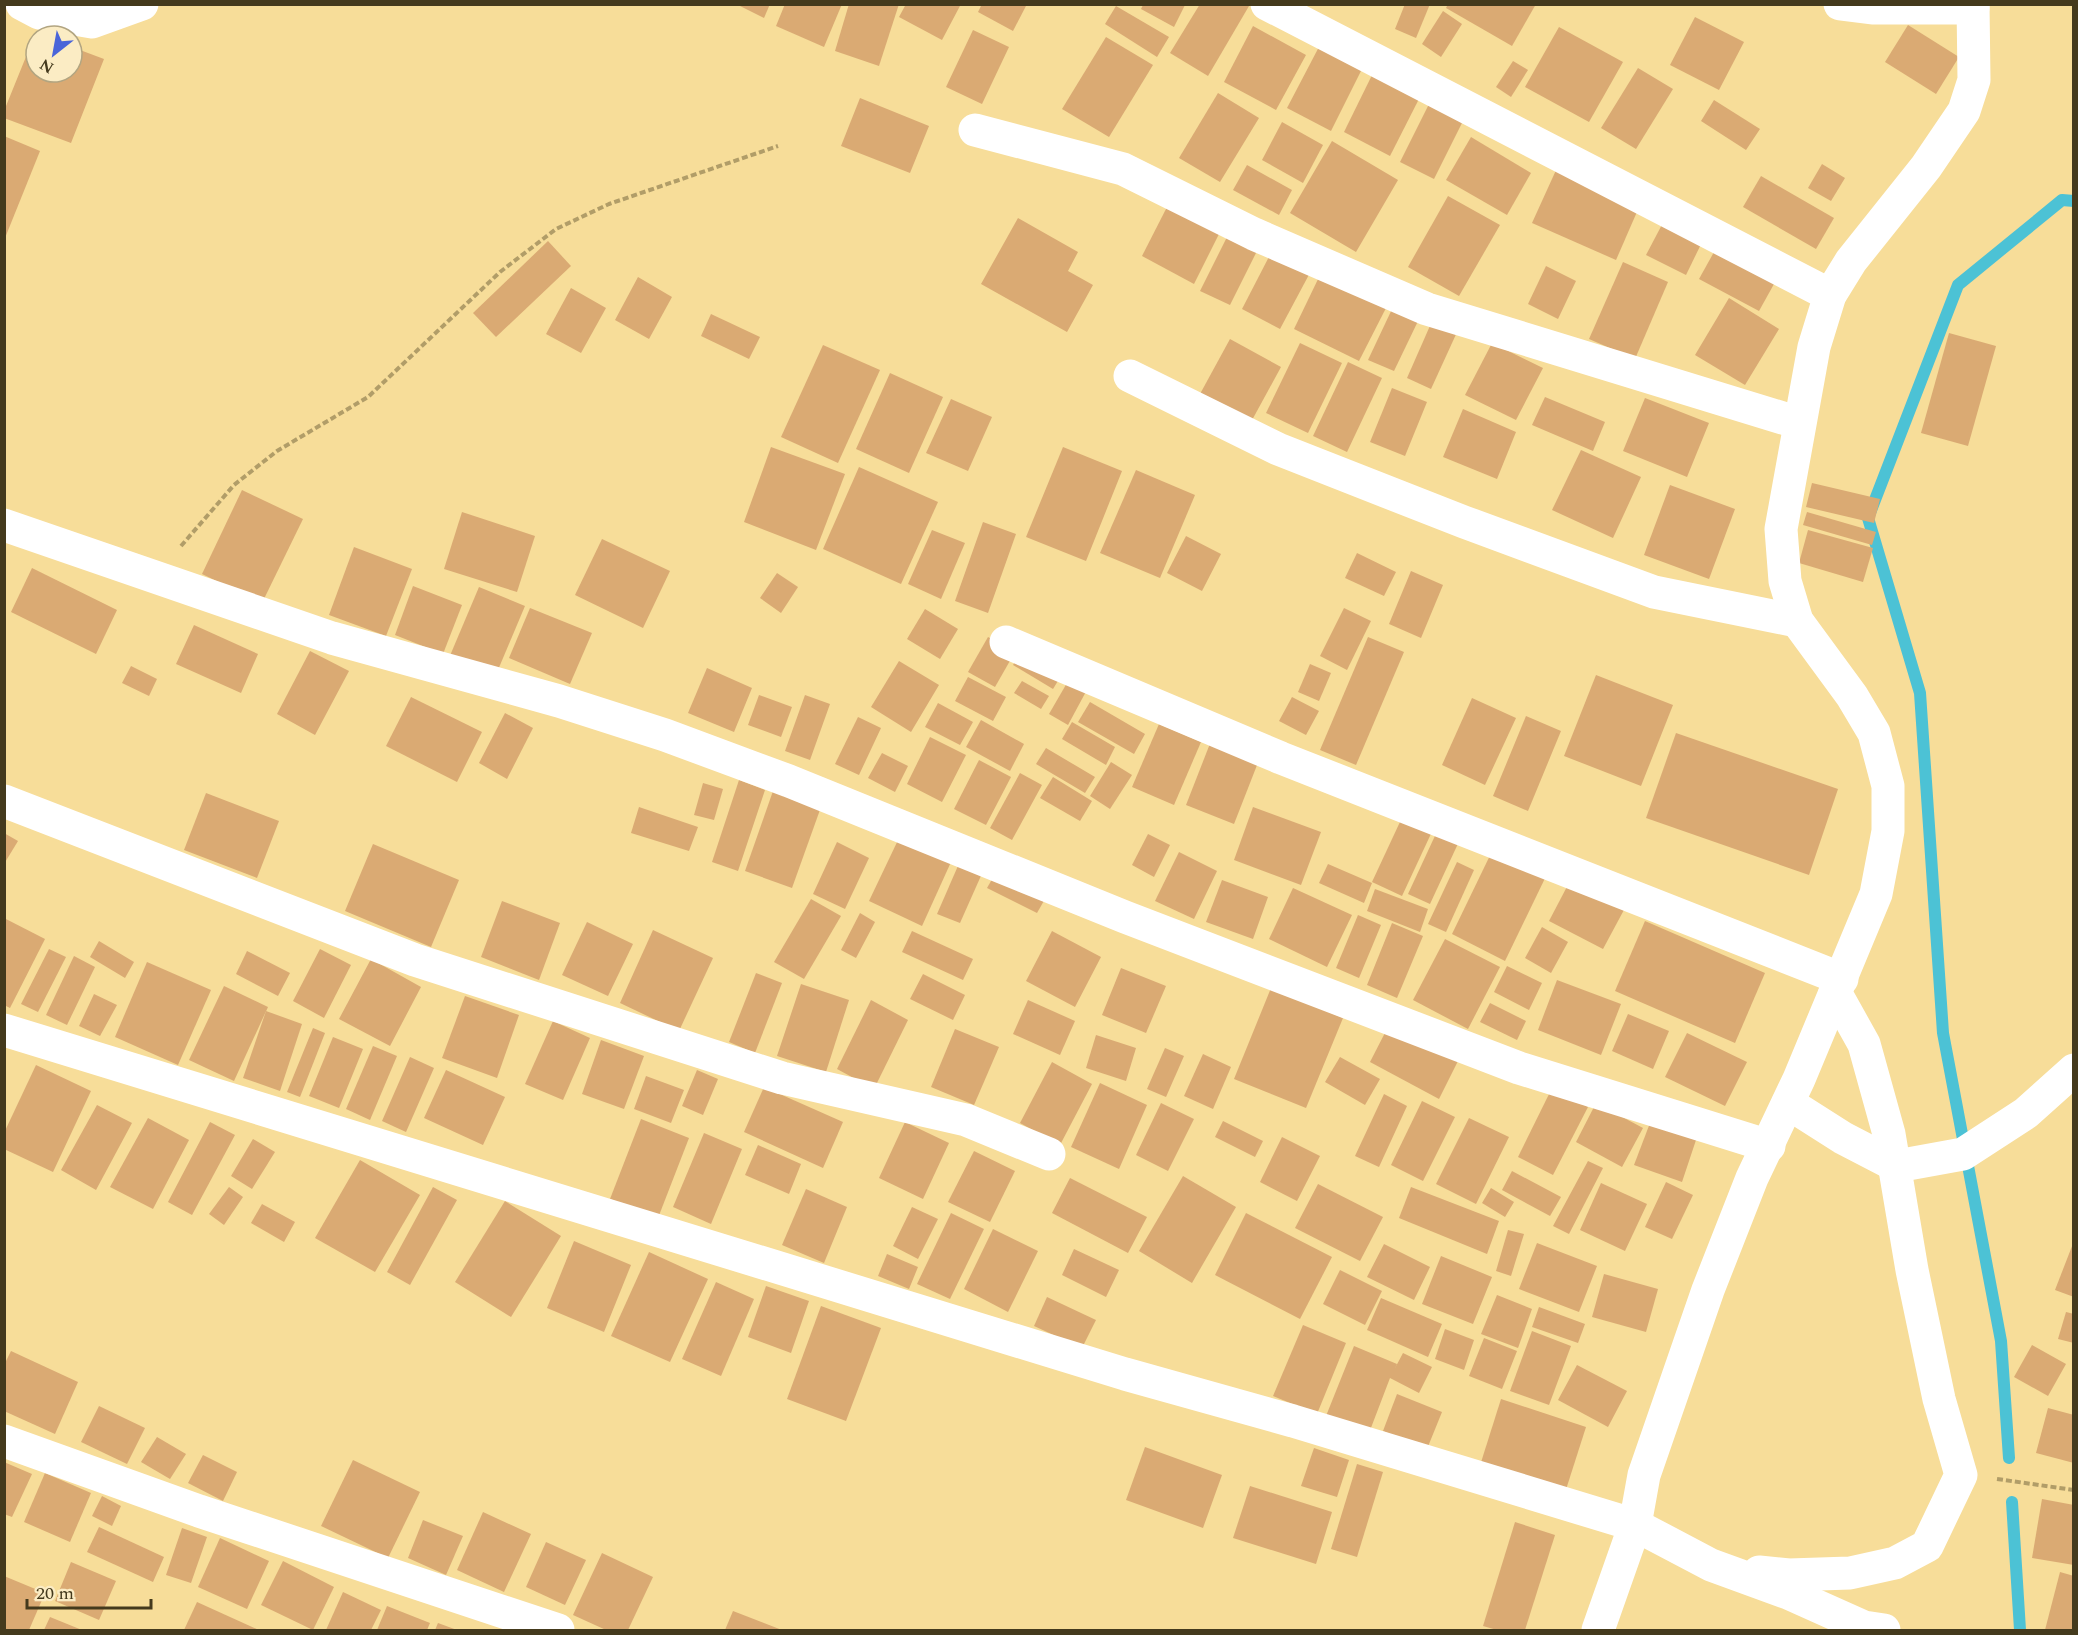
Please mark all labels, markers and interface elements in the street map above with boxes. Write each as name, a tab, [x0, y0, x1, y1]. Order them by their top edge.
north arrow	[24, 24, 84, 84]
text: N	[35, 52, 59, 80]
scale bar	[27, 1572, 152, 1610]
text: 20 m	[36, 1580, 74, 1607]

